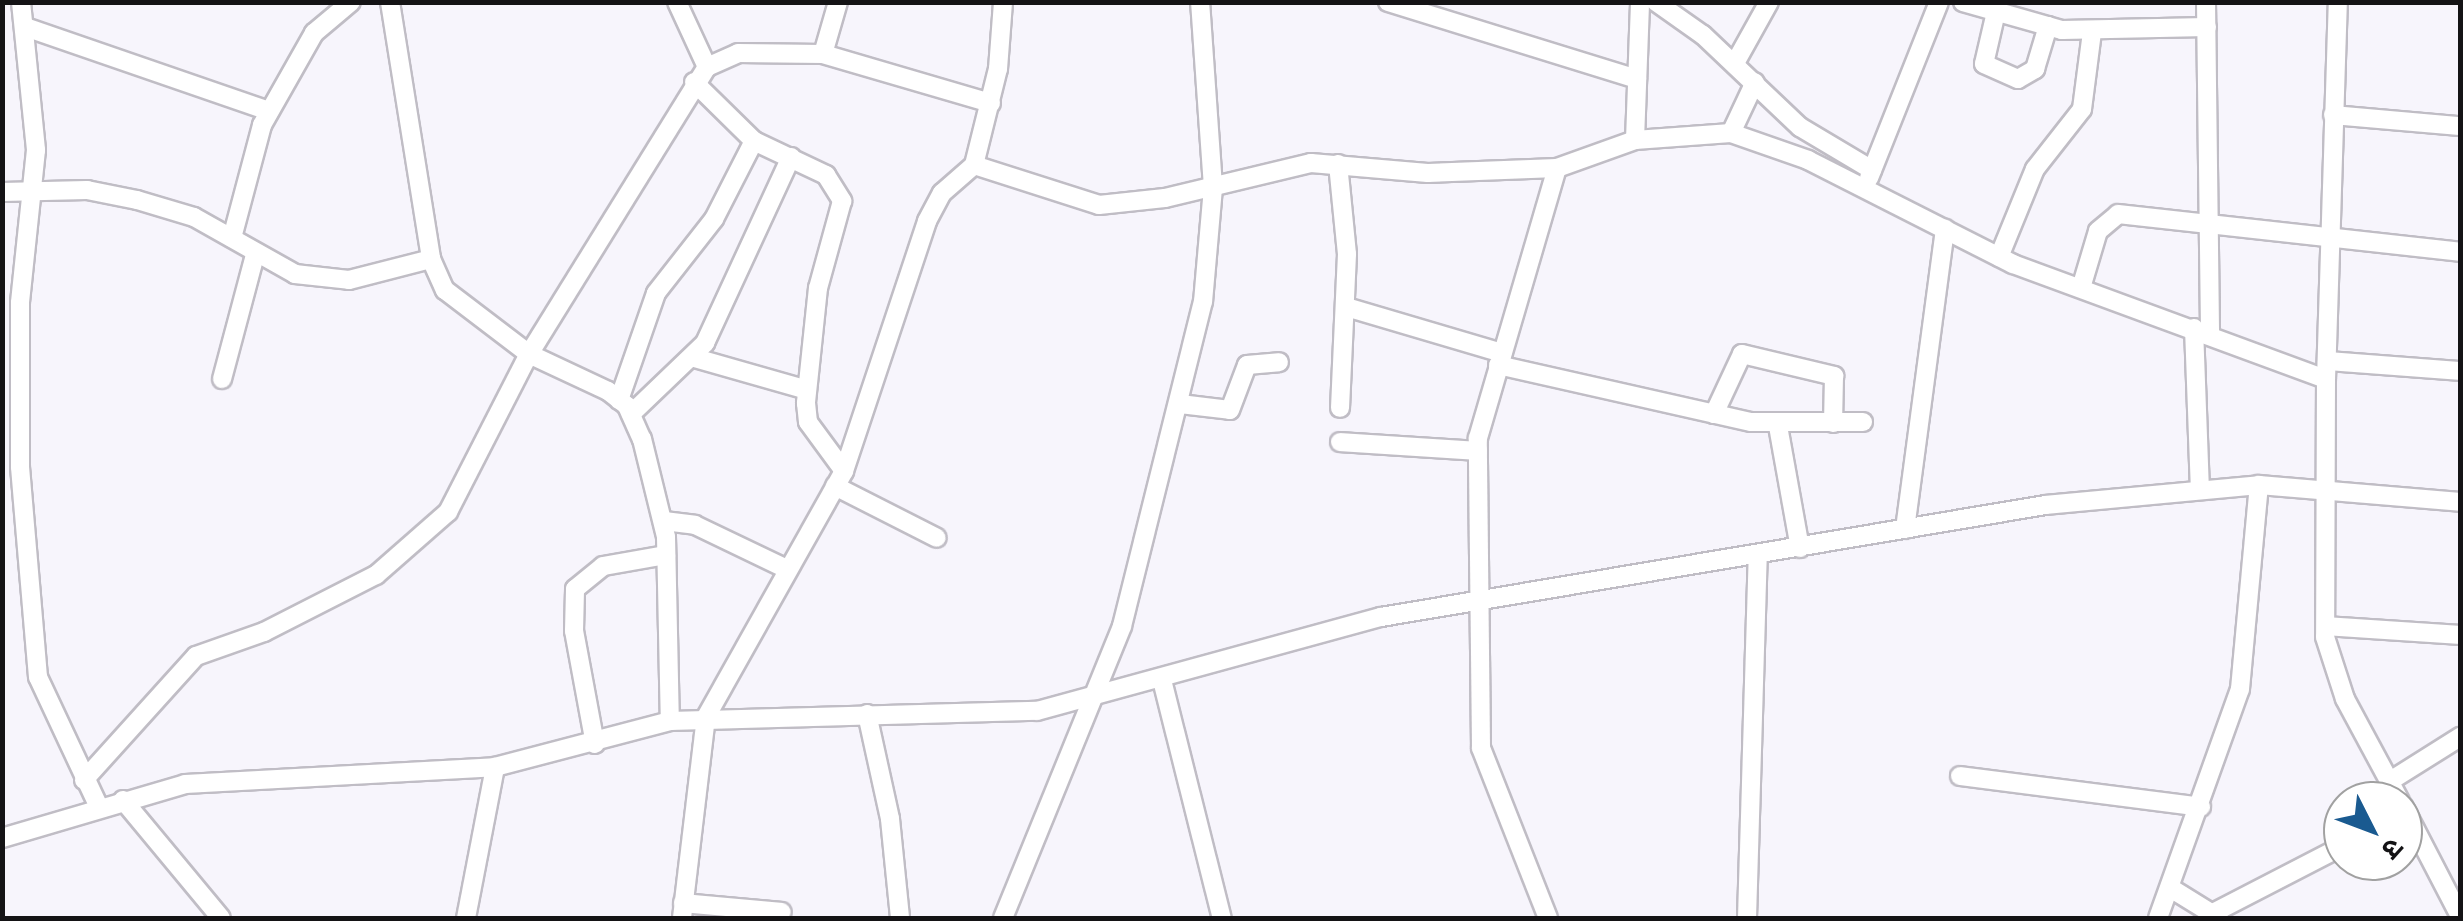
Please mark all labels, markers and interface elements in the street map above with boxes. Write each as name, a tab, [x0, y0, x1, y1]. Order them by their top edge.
north arrow	[2323, 781, 2423, 881]
text: उ	[2376, 832, 2412, 867]

